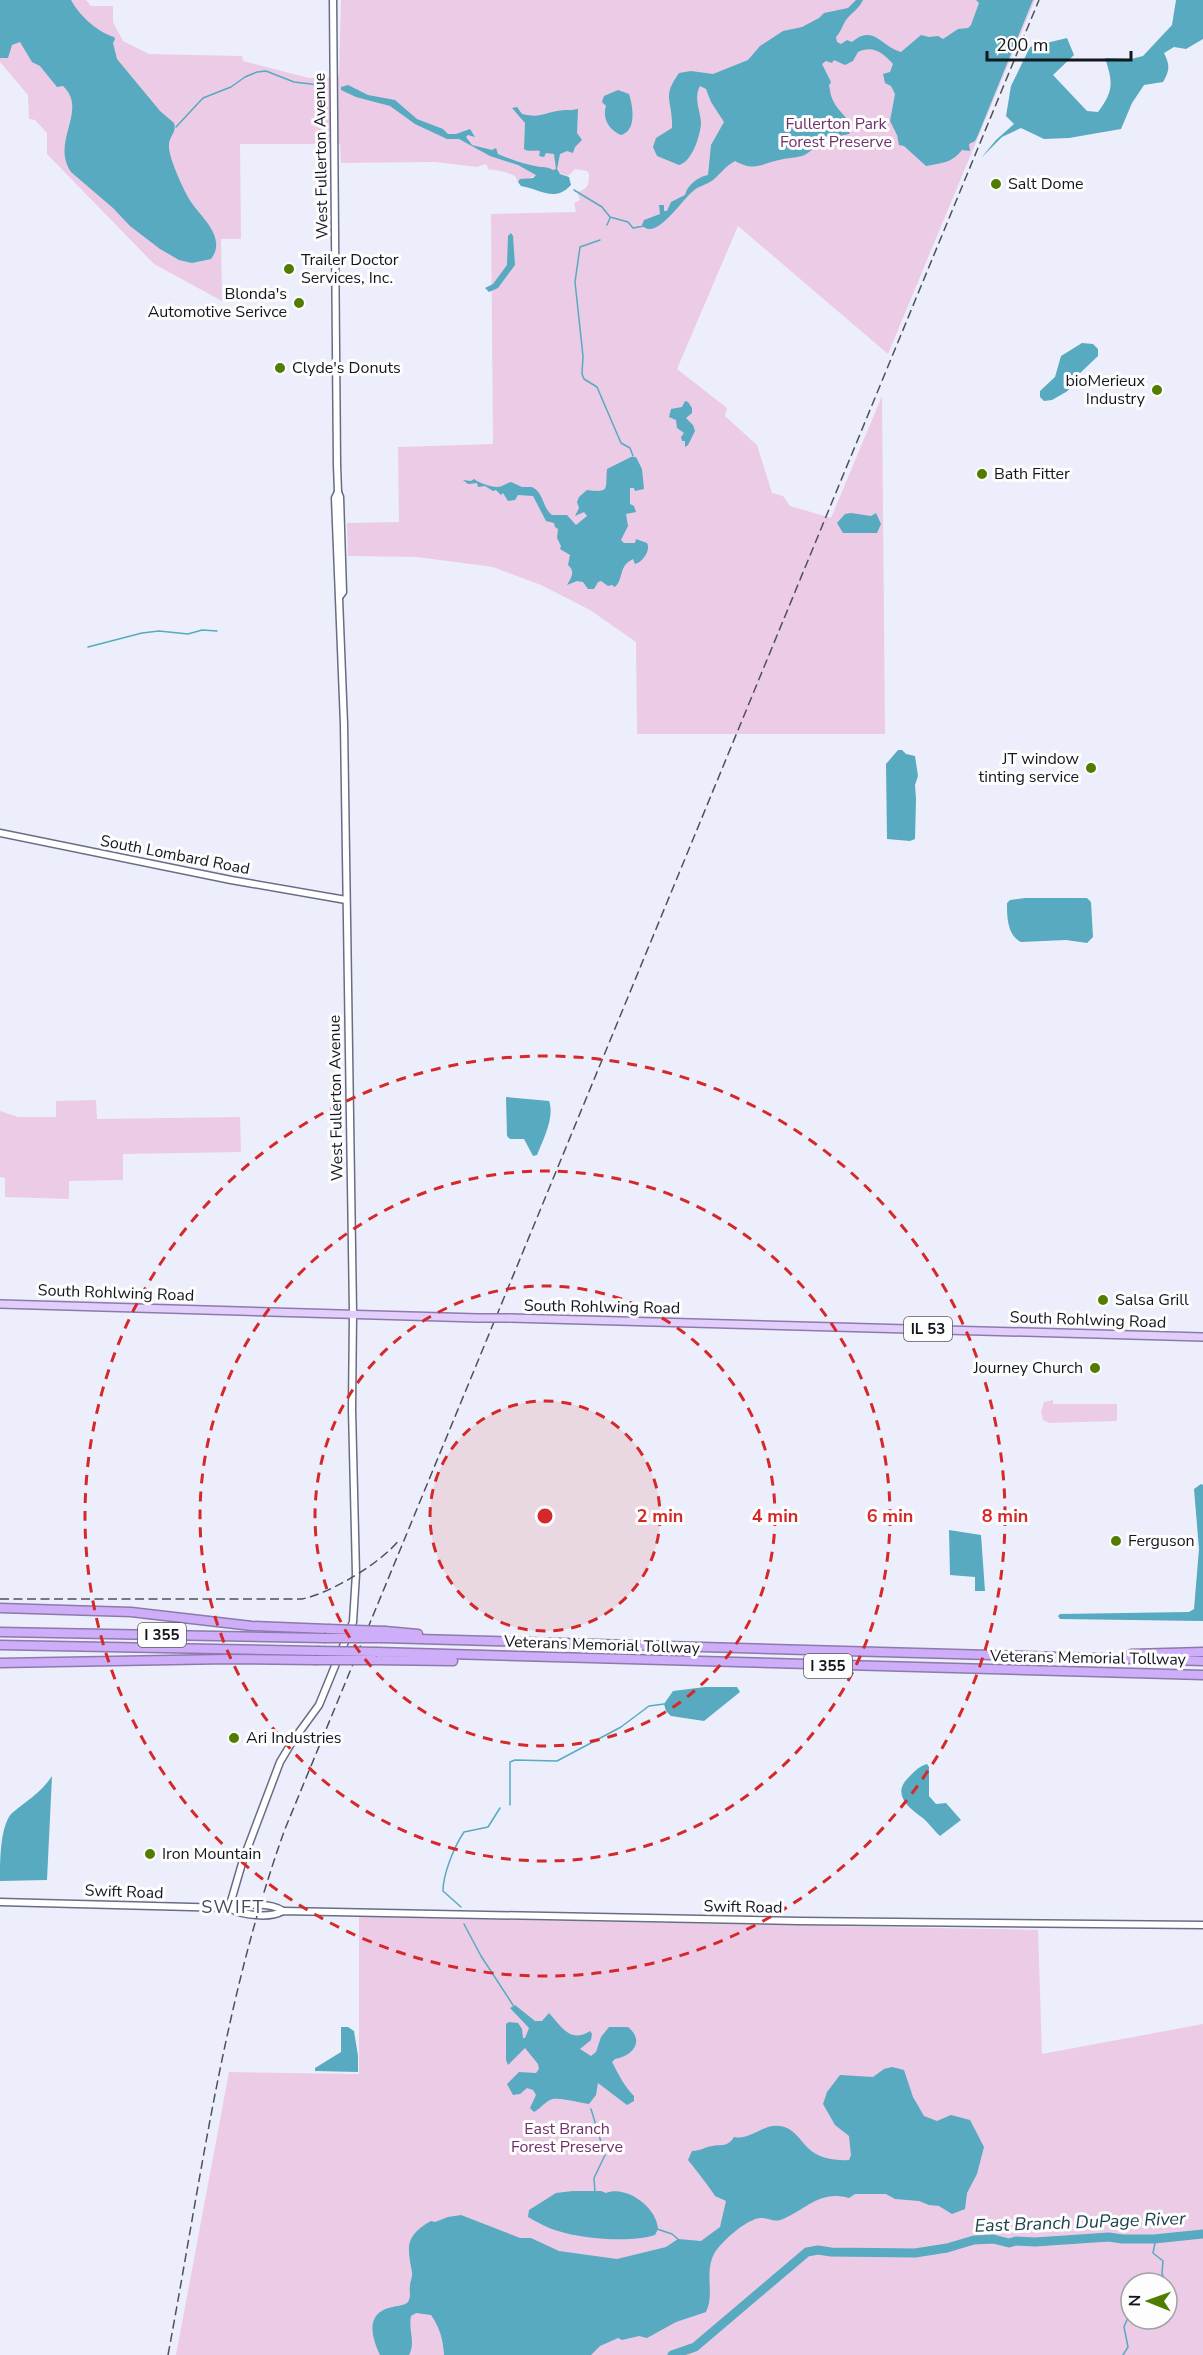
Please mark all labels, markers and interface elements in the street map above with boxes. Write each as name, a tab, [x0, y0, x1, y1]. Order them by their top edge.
scale bar	[987, 24, 1131, 62]
text: 200 m	[996, 33, 1048, 57]
street label: West Fullerton Avenue	[309, 73, 333, 239]
park label: Fullerton Park Forest Preserve	[780, 113, 892, 153]
place label: Salt Dome	[1008, 173, 1084, 195]
marker: Salt Dome	[989, 177, 1003, 191]
place label: Trailer Doctor Services, Inc.	[301, 249, 399, 289]
marker: Trailer Doctor Services, Inc.	[282, 262, 296, 276]
place label: Blonda's Automotive Serivce	[148, 283, 287, 323]
marker: Blonda's Automotive Serivce	[292, 296, 306, 310]
place label: Clyde's Donuts	[292, 357, 401, 379]
marker: Clyde's Donuts	[273, 361, 287, 375]
place label: bioMerieux Industry	[1066, 370, 1146, 410]
marker: bioMerieux Industry	[1150, 383, 1164, 397]
place label: Bath Fitter	[994, 463, 1070, 485]
marker: Bath Fitter	[975, 467, 989, 481]
place label: JT window tinting service	[979, 748, 1080, 788]
marker: JT window tinting service	[1084, 761, 1098, 775]
street label: South Lombard Road	[98, 830, 252, 880]
street label: West Fullerton Avenue	[324, 1015, 348, 1181]
street label: South Rohlwing Road	[37, 1279, 195, 1307]
place label: Salsa Grill	[1115, 1289, 1189, 1311]
marker: Salsa Grill	[1096, 1293, 1110, 1307]
street label: South Rohlwing Road	[524, 1295, 680, 1319]
street label: South Rohlwing Road	[1009, 1306, 1167, 1334]
road number: IL 53	[904, 1317, 952, 1341]
place label: Journey Church	[972, 1357, 1083, 1379]
marker: Journey Church	[1088, 1361, 1102, 1375]
text: 2 min	[637, 1504, 683, 1528]
text: 4 min	[752, 1504, 798, 1528]
text: 6 min	[867, 1504, 913, 1528]
text: 8 min	[982, 1504, 1028, 1528]
centre of rings	[535, 1506, 555, 1526]
place label: Ferguson	[1128, 1530, 1195, 1552]
marker: Ferguson	[1109, 1534, 1123, 1548]
road number: I 355	[138, 1623, 186, 1647]
street label: Veterans Memorial Tollway	[503, 1631, 701, 1659]
street label: Veterans Memorial Tollway	[989, 1645, 1187, 1671]
road number: I 355	[804, 1654, 852, 1678]
place label: Ari Industries	[246, 1727, 342, 1749]
marker: Ari Industries	[227, 1731, 241, 1745]
place label: Iron Mountain	[162, 1843, 261, 1865]
marker: Iron Mountain	[143, 1847, 157, 1861]
street label: Swift Road	[84, 1880, 164, 1904]
district label: SWIFT	[201, 1895, 265, 1919]
street label: Swift Road	[703, 1895, 783, 1919]
park label: East Branch Forest Preserve	[511, 2118, 623, 2158]
water label: East Branch DuPage River	[974, 2206, 1186, 2238]
north arrow	[1119, 2271, 1179, 2331]
text: N	[1124, 2295, 1146, 2307]

